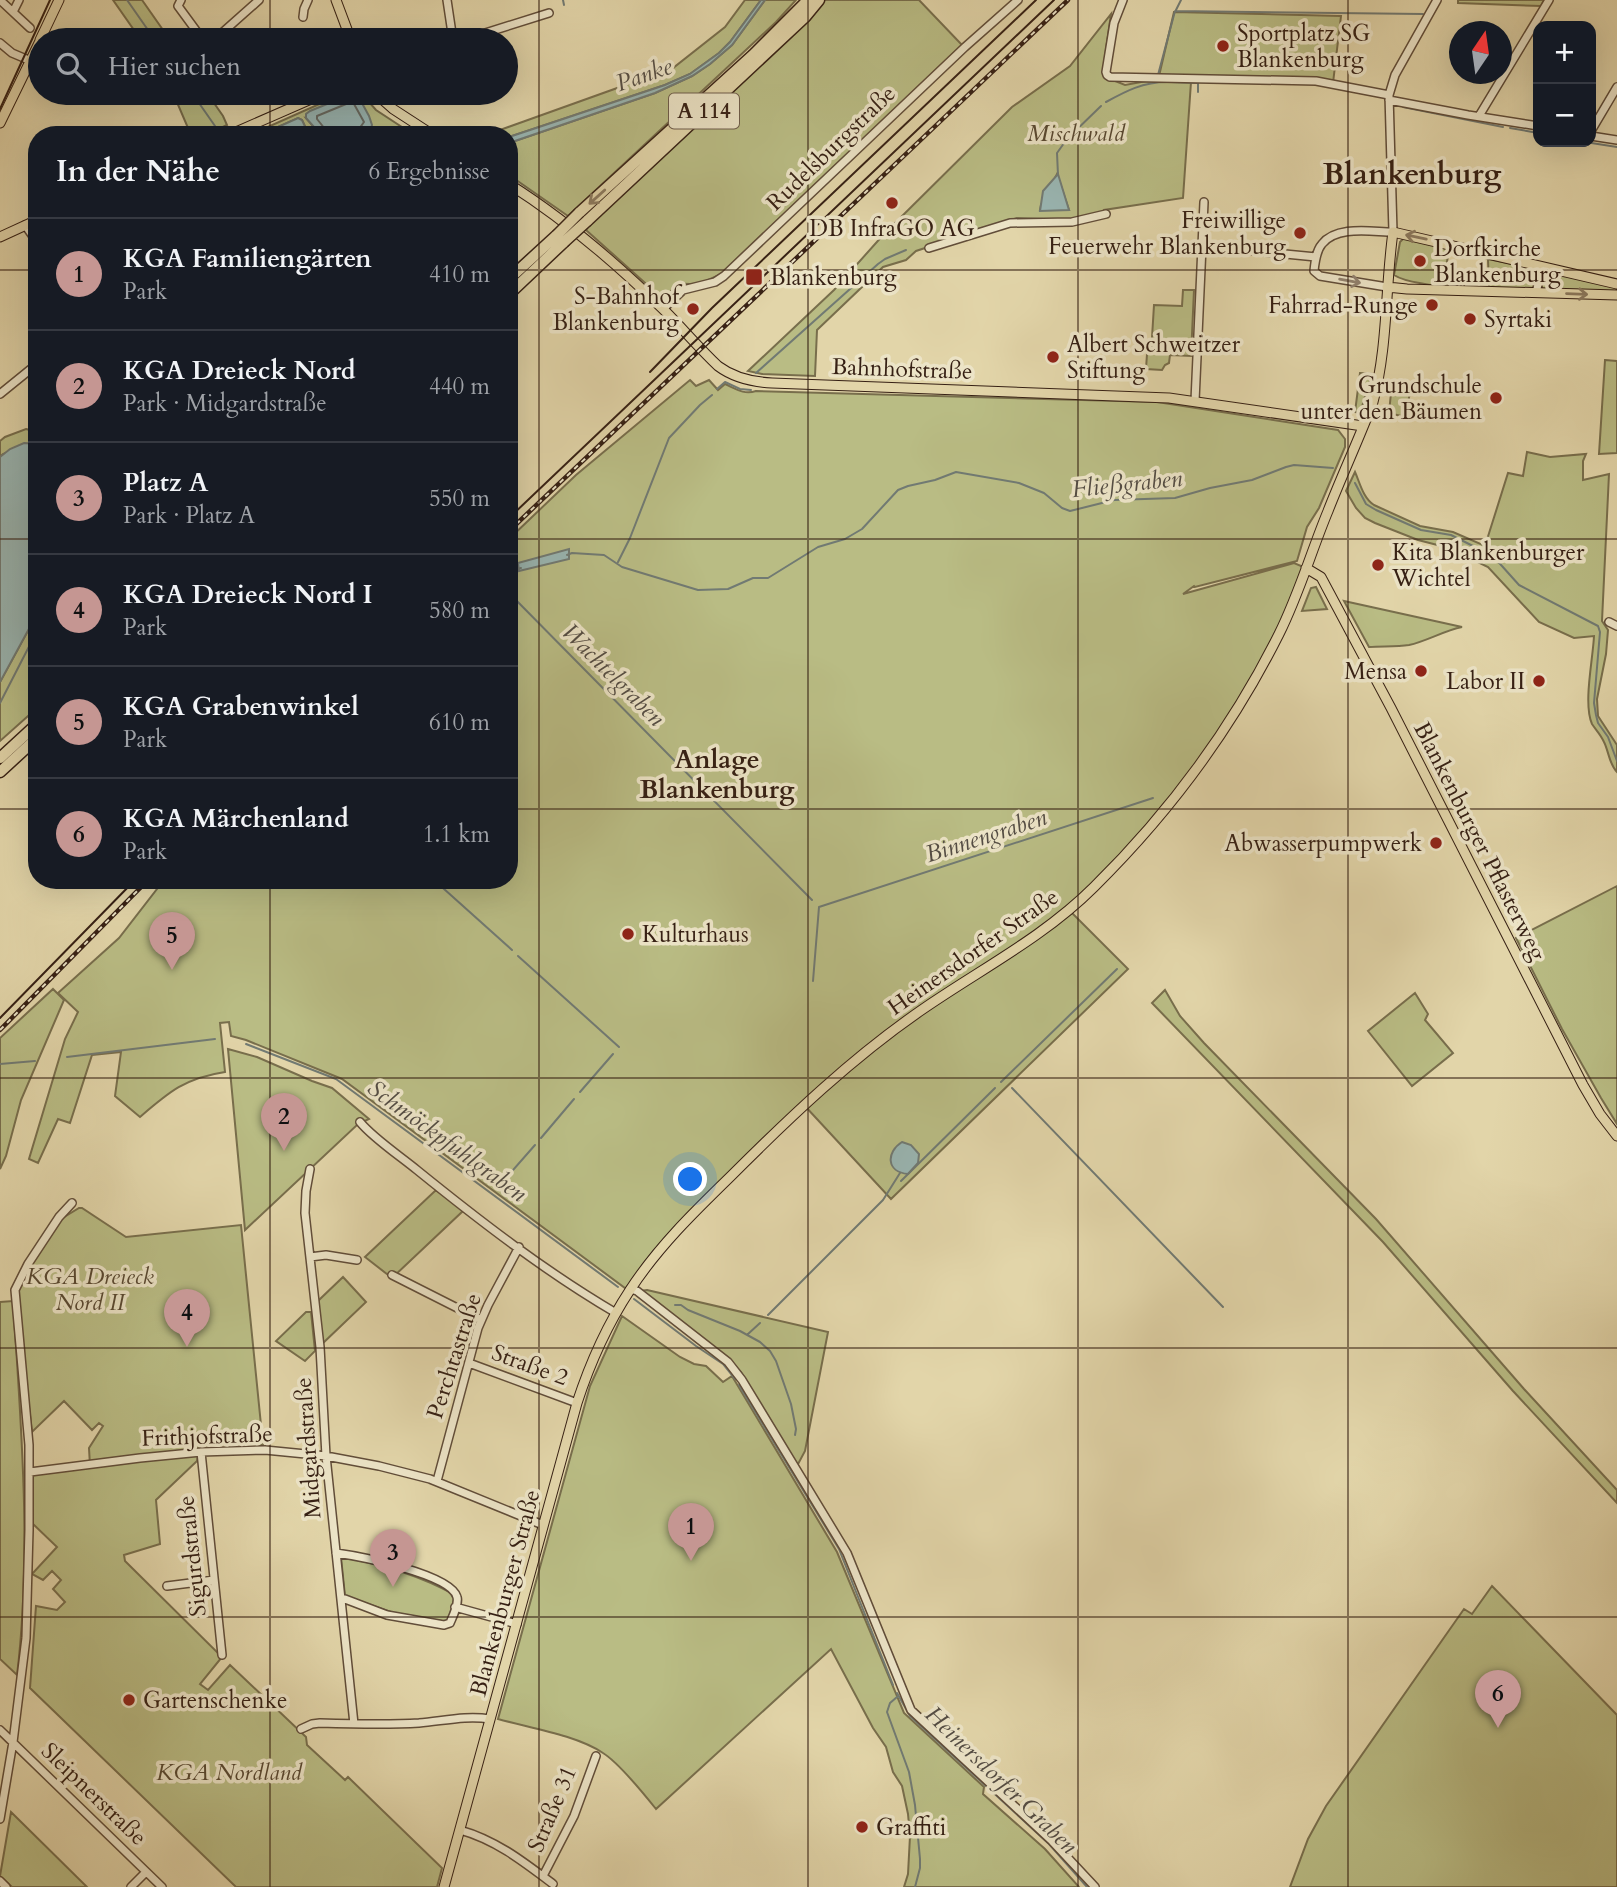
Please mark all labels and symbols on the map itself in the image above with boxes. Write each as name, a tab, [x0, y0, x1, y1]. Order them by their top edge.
place label: Sportplatz SG Blankenburg	[1237, 18, 1370, 75]
north arrow	[1449, 21, 1512, 84]
marker: Sportplatz SG Blankenburg	[1215, 38, 1231, 54]
water label: Panke	[611, 50, 677, 100]
street label: Rudelsburgstraße	[760, 78, 902, 218]
road number: A 114	[669, 94, 739, 128]
park label: Mischwald	[1027, 118, 1126, 149]
district label: Blankenburg	[1323, 154, 1501, 195]
one-way arrow	[588, 189, 606, 205]
marker: DB InfraGO AG	[884, 195, 900, 211]
place label: Freiwillige Feuerwehr Blankenburg	[1048, 205, 1286, 262]
place label: DB InfraGO AG	[809, 213, 975, 244]
marker: Freiwillige Feuerwehr Blankenburg	[1292, 225, 1308, 241]
one-way arrow	[1406, 230, 1428, 243]
place label: Dorfkirche Blankenburg	[1434, 233, 1561, 290]
marker: Dorfkirche Blankenburg	[1412, 253, 1428, 269]
place label: Blankenburg	[770, 262, 897, 293]
marker: Blankenburg	[744, 267, 764, 287]
one-way arrow	[1338, 275, 1361, 288]
place label: S-Bahnhof Blankenburg	[552, 281, 683, 338]
one-way arrow	[1565, 287, 1588, 301]
place label: Fahrrad-Runge	[1268, 290, 1418, 321]
marker: Fahrrad-Runge	[1424, 297, 1440, 313]
marker: S-Bahnhof Blankenburg	[685, 301, 701, 317]
place label: Syrtaki	[1484, 304, 1552, 335]
marker: Syrtaki	[1462, 311, 1478, 327]
place label: Albert Schweitzer Stiftung	[1067, 329, 1241, 386]
marker: Albert Schweitzer Stiftung	[1045, 349, 1061, 365]
street label: Bahnhofstraße	[831, 351, 973, 387]
place label: Grundschule unter den Bäumen	[1301, 370, 1482, 427]
marker: Grundschule unter den Bäumen	[1488, 390, 1504, 406]
water label: Fließgraben	[1070, 462, 1184, 506]
place label: Kita Blankenburger Wichtel	[1391, 537, 1585, 594]
marker: Kita Blankenburger Wichtel	[1370, 557, 1386, 573]
water label: Wachtelgraben	[554, 616, 672, 734]
place label: Mensa	[1344, 656, 1407, 687]
marker: Mensa	[1413, 663, 1429, 679]
place label: Labor II	[1446, 666, 1525, 697]
marker: Labor II	[1531, 673, 1547, 689]
street label: Blankenburger Pflasterweg	[1406, 716, 1554, 966]
district label: Anlage Blankenburg	[640, 742, 795, 807]
water label: Binnengraben	[921, 801, 1051, 871]
place label: Abwasserpumpwerk	[1225, 828, 1423, 859]
marker: Abwasserpumpwerk	[1428, 835, 1444, 851]
street label: Heinersdorfer Straße	[881, 881, 1065, 1023]
pin: 5	[149, 912, 195, 970]
place label: Kulturhaus	[642, 919, 749, 950]
marker: Kulturhaus	[620, 926, 636, 942]
water label: Schmöckpfuhlgraben	[361, 1072, 534, 1210]
pin: 2	[261, 1093, 307, 1151]
your location	[673, 1162, 707, 1196]
park label: KGA Dreieck Nord II	[26, 1261, 155, 1318]
pin: 4	[164, 1289, 210, 1347]
street label: Perchtastraße	[419, 1289, 489, 1423]
street label: Straße 2	[487, 1337, 573, 1393]
street label: Midgardstraße	[288, 1376, 328, 1520]
street label: Frithjofstraße	[141, 1418, 273, 1454]
street label: Blankenburger Straße	[462, 1486, 548, 1700]
street label: Sigurdstraße	[170, 1494, 214, 1618]
pin: 1	[668, 1503, 714, 1561]
pin: 3	[370, 1529, 416, 1587]
pin: 6	[1475, 1670, 1521, 1728]
place label: Gartenschenke	[143, 1685, 287, 1716]
marker: Gartenschenke	[121, 1692, 137, 1708]
water label: Heinersdorfer Graben	[917, 1698, 1085, 1862]
street label: Sleipnerstraße	[34, 1736, 154, 1852]
park label: KGA Nordland	[156, 1757, 303, 1788]
street label: Straße 31	[520, 1761, 584, 1857]
place label: Graffiti	[876, 1812, 946, 1843]
marker: Graffiti	[854, 1819, 870, 1835]

